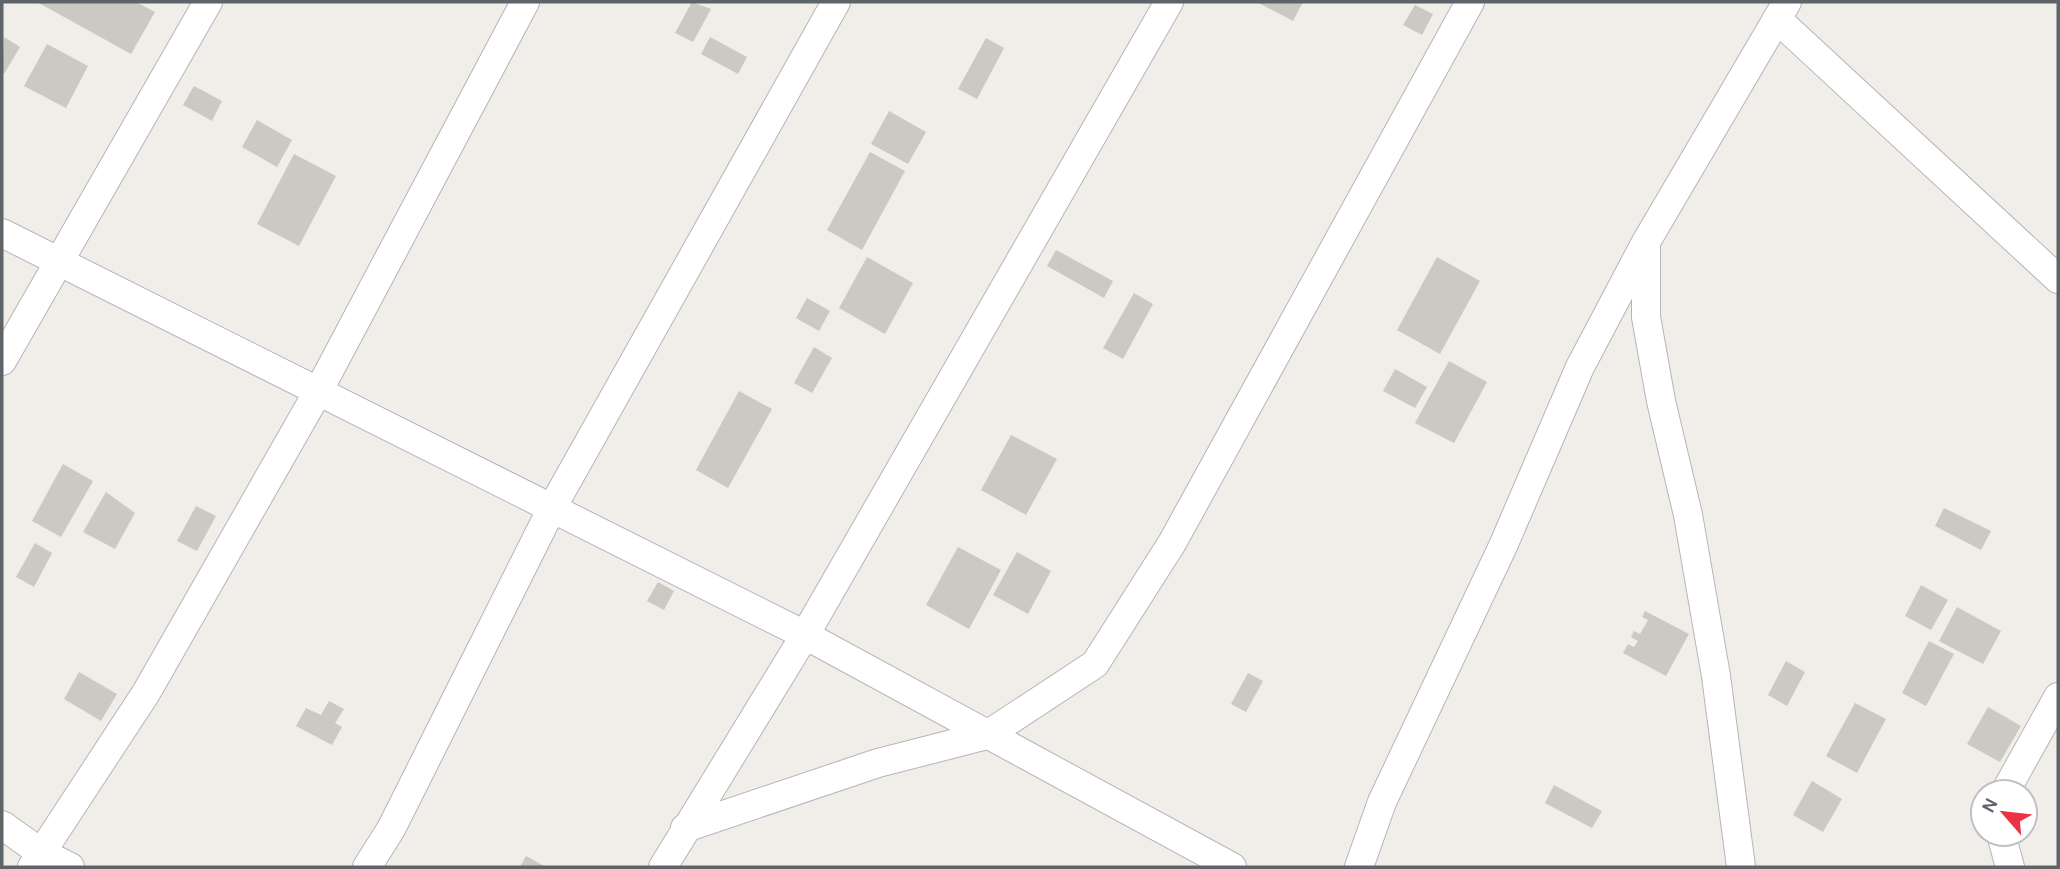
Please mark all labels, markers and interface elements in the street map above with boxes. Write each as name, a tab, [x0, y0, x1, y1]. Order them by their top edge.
north arrow	[1969, 778, 2039, 848]
text: N	[1977, 794, 2003, 817]

